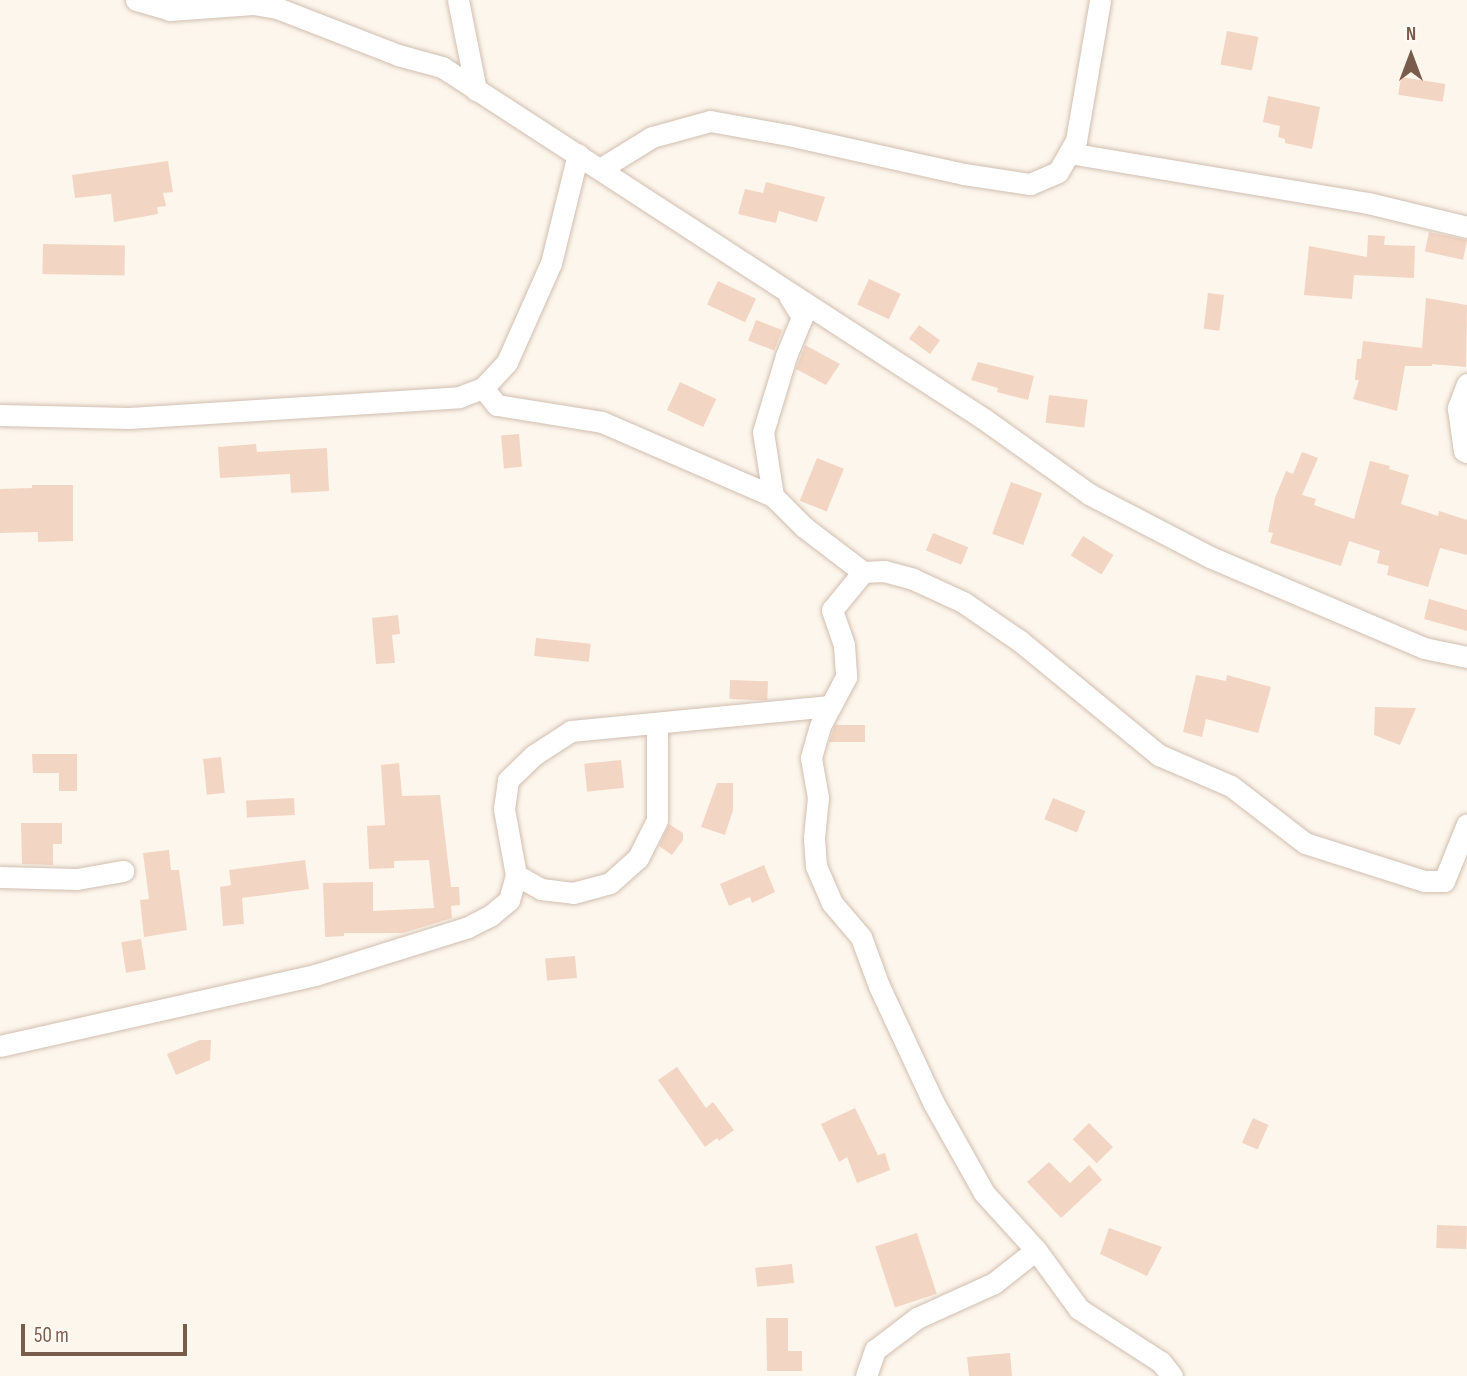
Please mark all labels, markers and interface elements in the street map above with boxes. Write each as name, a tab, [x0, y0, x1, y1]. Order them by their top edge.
north arrow	[1376, 21, 1446, 91]
text: N	[1406, 23, 1416, 46]
scale bar	[24, 1310, 191, 1354]
text: 50 m	[34, 1323, 69, 1348]

